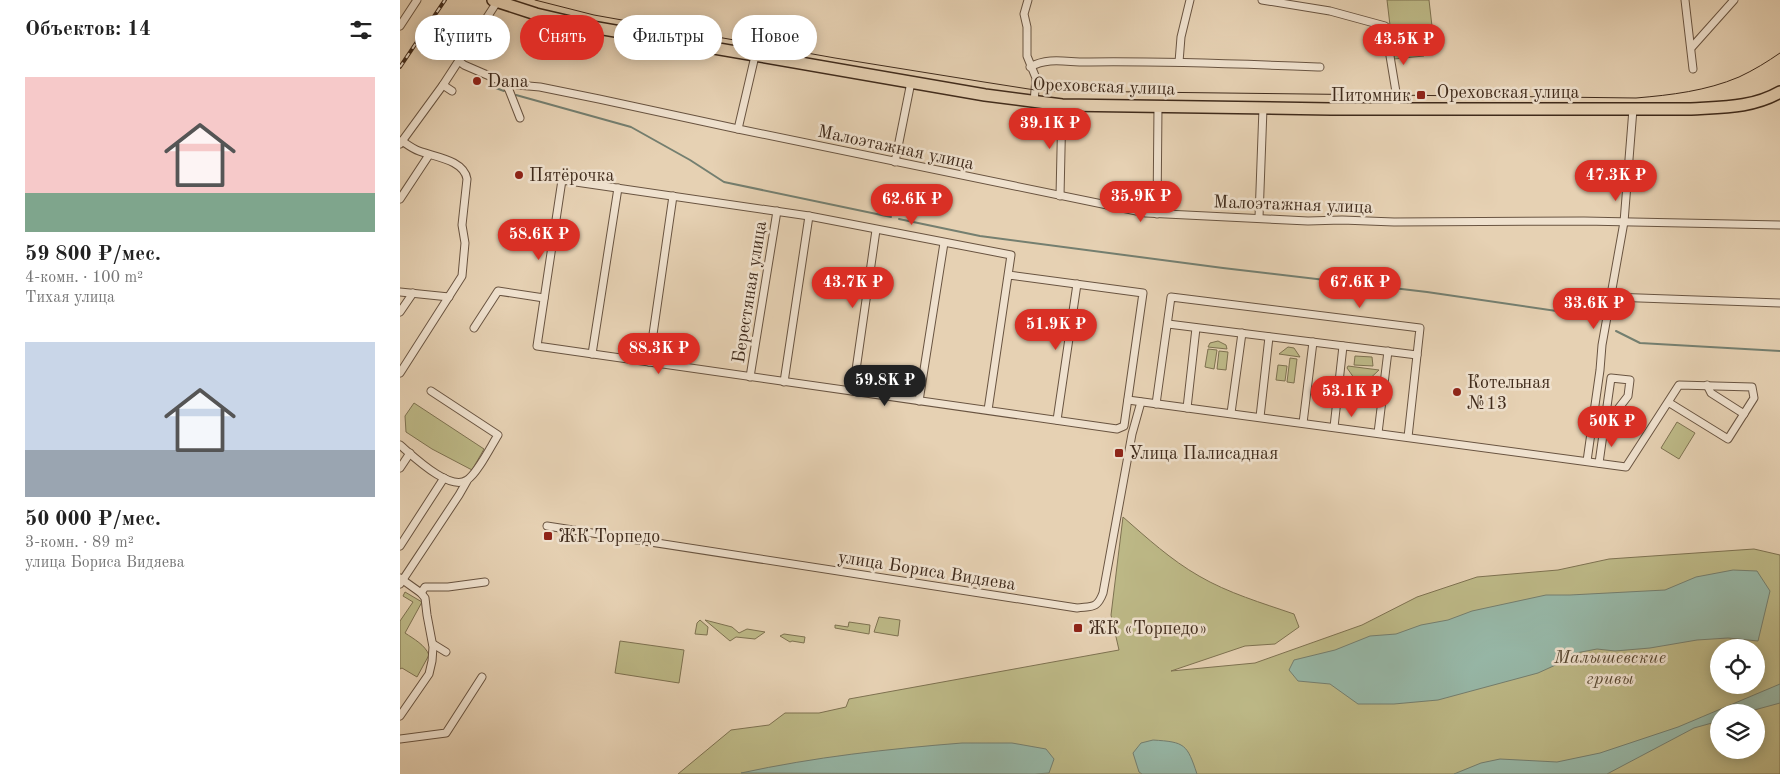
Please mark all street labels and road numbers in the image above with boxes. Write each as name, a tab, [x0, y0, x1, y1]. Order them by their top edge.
street label: Ореховская улица	[1032, 76, 1176, 98]
street label: Ореховская улица	[1437, 84, 1580, 102]
street label: Малоэтажная улица	[816, 123, 976, 173]
street label: Малоэтажная улица	[1213, 193, 1373, 217]
street label: Берестяная улица	[730, 220, 770, 364]
street label: улица Бориса Видяева	[837, 548, 1017, 594]

